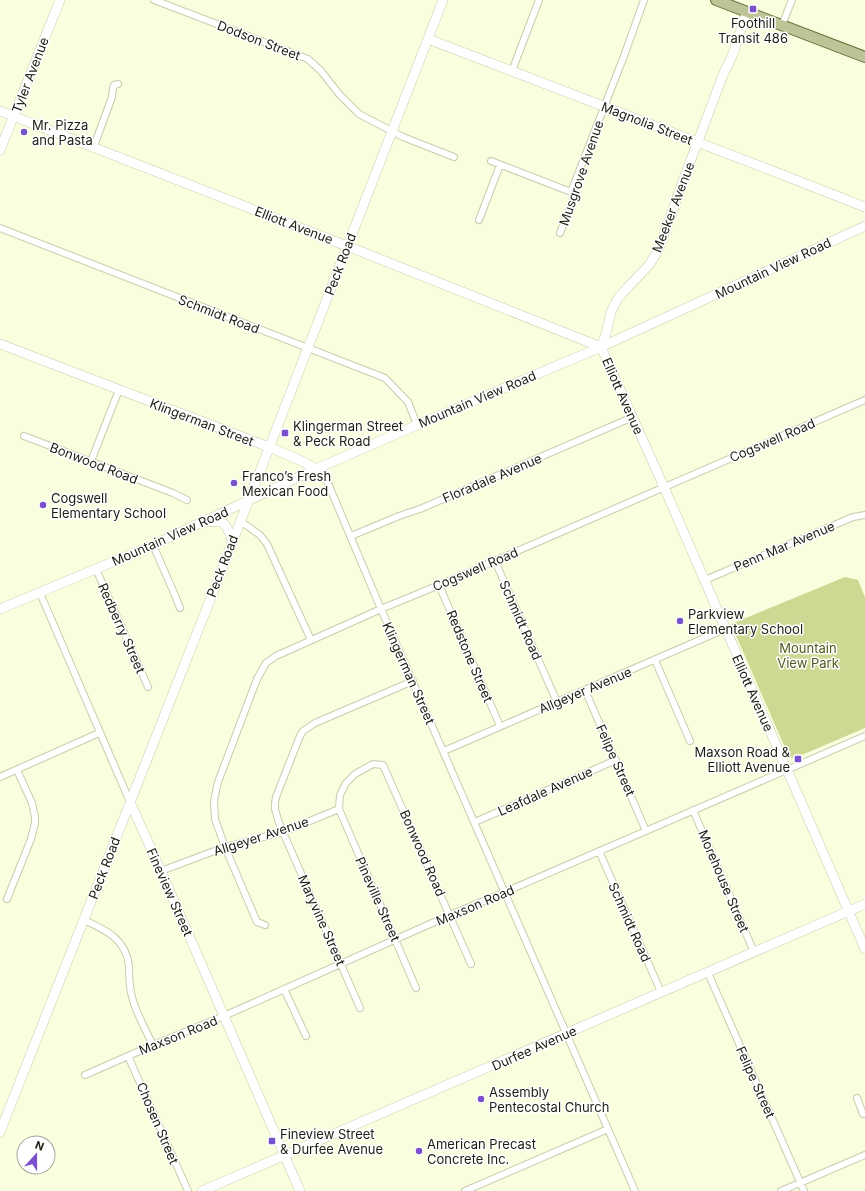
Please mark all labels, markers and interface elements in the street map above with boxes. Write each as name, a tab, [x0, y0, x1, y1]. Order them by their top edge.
marker: Foothill Transit 486	[748, 4, 758, 14]
place label: Foothill Transit 486	[718, 15, 788, 46]
street label: Dodson Street	[215, 17, 303, 63]
street label: Tyler Avenue	[8, 35, 52, 115]
street label: Magnolia Street	[599, 98, 695, 148]
place label: Mr. Pizza and Pasta	[32, 117, 93, 148]
street label: Musgrove Avenue	[555, 118, 607, 228]
marker: Mr. Pizza and Pasta	[19, 127, 29, 137]
street label: Meeker Avenue	[648, 160, 698, 254]
street label: Elliott Avenue	[253, 203, 335, 247]
street label: Peck Road	[321, 231, 359, 297]
street label: Mountain View Road	[712, 234, 834, 302]
street label: Schmidt Road	[176, 291, 262, 337]
street label: Elliott Avenue	[599, 355, 647, 437]
street label: Mountain View Road	[416, 367, 538, 431]
street label: Klingerman Street	[148, 395, 256, 449]
street label: Cogswell Road	[727, 415, 817, 465]
place label: Klingerman Street & Peck Road	[293, 418, 403, 449]
marker: Klingerman Street & Peck Road	[280, 428, 290, 438]
street label: Bonwood Road	[48, 439, 140, 487]
street label: Floradale Avenue	[440, 450, 544, 506]
place label: Franco’s Fresh Mexican Food	[242, 468, 331, 499]
marker: Franco’s Fresh Mexican Food	[229, 478, 239, 488]
place label: Cogswell Elementary School	[51, 490, 166, 521]
marker: Cogswell Elementary School	[38, 500, 48, 510]
street label: Mountain View Road	[109, 503, 231, 569]
street label: Penn Mar Avenue	[731, 518, 837, 574]
street label: Peck Road	[203, 533, 241, 599]
street label: Cogswell Road	[430, 544, 520, 594]
street label: Schmidt Road	[496, 578, 546, 662]
street label: Redberry Street	[95, 580, 149, 676]
place label: Parkview Elementary School	[688, 606, 803, 637]
street label: Redstone Street	[443, 608, 497, 704]
marker: Parkview Elementary School	[675, 616, 685, 626]
street label: Klingerman Street	[379, 619, 439, 727]
park label: Mountain View Park	[777, 640, 839, 671]
street label: Elliott Avenue	[729, 652, 777, 734]
street label: Allgeyer Avenue	[536, 663, 634, 717]
street label: Felipe Street	[593, 722, 639, 798]
place label: Maxson Road & Elliott Avenue	[694, 744, 791, 775]
marker: Maxson Road & Elliott Avenue	[793, 754, 803, 764]
street label: Leafdale Avenue	[495, 763, 595, 819]
street label: Bonwood Road	[397, 807, 449, 899]
street label: Allgeyer Avenue	[211, 813, 311, 859]
street label: Morehouse Street	[695, 827, 753, 935]
street label: Peck Road	[85, 835, 123, 901]
street label: Fineview Street	[143, 846, 197, 938]
street label: Pineville Street	[352, 854, 404, 944]
street label: Maryvine Street	[295, 872, 349, 968]
street label: Schmidt Road	[605, 880, 655, 964]
street label: Maxson Road	[433, 881, 517, 929]
street label: Maxson Road	[136, 1012, 220, 1058]
street label: Durfee Avenue	[489, 1022, 579, 1074]
street label: Felipe Street	[733, 1044, 779, 1120]
street label: Chosen Street	[134, 1080, 182, 1166]
place label: Assembly Pentecostal Church	[489, 1084, 609, 1115]
marker: Assembly Pentecostal Church	[476, 1094, 486, 1104]
place label: Fineview Street & Durfee Avenue	[280, 1126, 383, 1157]
north arrow	[16, 1135, 56, 1175]
marker: Fineview Street & Durfee Avenue	[267, 1136, 277, 1146]
place label: American Precast Concrete Inc.	[427, 1136, 536, 1167]
text: N	[33, 1138, 46, 1154]
marker: American Precast Concrete Inc.	[414, 1146, 424, 1156]

